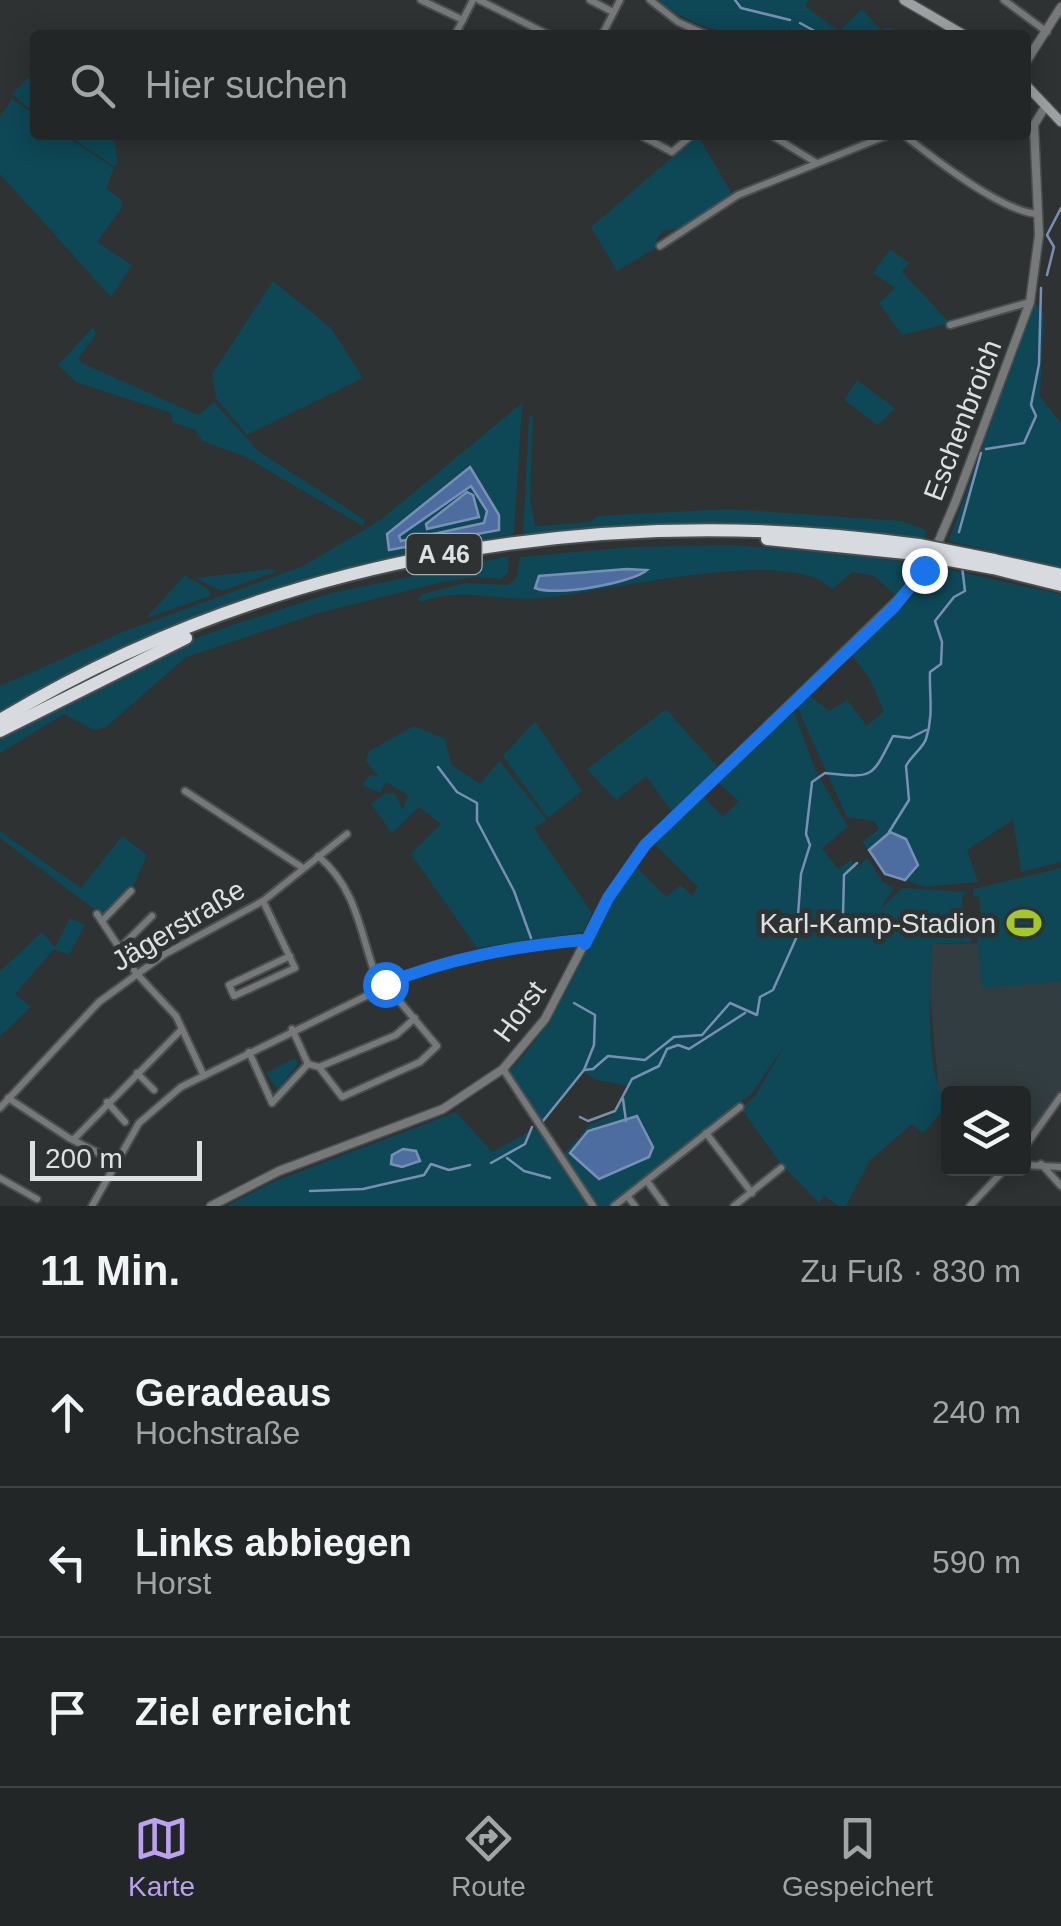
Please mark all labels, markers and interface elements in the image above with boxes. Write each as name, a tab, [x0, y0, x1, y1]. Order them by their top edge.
search box	[30, 30, 1031, 140]
icon: search	[65, 58, 120, 113]
text: Hier suchen	[145, 64, 348, 106]
street label: Eschenbroich	[918, 335, 1007, 505]
road number: A 46	[406, 534, 482, 574]
route end	[902, 548, 948, 594]
street label: Jägerstraße	[106, 874, 250, 977]
sports icon: Karl-Kamp-Stadion	[1005, 904, 1043, 942]
place label: Karl-Kamp-Stadion	[759, 908, 996, 939]
route start	[363, 962, 409, 1008]
street label: Horst	[487, 975, 552, 1047]
map controls	[941, 1086, 1031, 1176]
button: layers	[941, 1086, 1031, 1176]
scale bar	[30, 1136, 202, 1180]
text: 200 m	[45, 1143, 123, 1174]
text: 11 Min.	[40, 1247, 180, 1294]
text: Zu Fuß · 830 m	[801, 1253, 1021, 1289]
text: Geradeaus	[135, 1372, 331, 1414]
icon: ahead	[40, 1385, 95, 1440]
text: 240 m	[932, 1394, 1021, 1430]
text: Hochstraße	[135, 1415, 300, 1451]
text: Links abbiegen	[135, 1522, 412, 1564]
icon: left	[40, 1535, 95, 1590]
text: 590 m	[932, 1544, 1021, 1580]
text: Horst	[135, 1565, 211, 1601]
icon: arrive	[40, 1685, 95, 1740]
text: Ziel erreicht	[135, 1691, 350, 1733]
tab: Karte	[128, 1811, 195, 1903]
tab: Route	[451, 1811, 526, 1903]
tab: Gespeichert	[782, 1811, 933, 1903]

